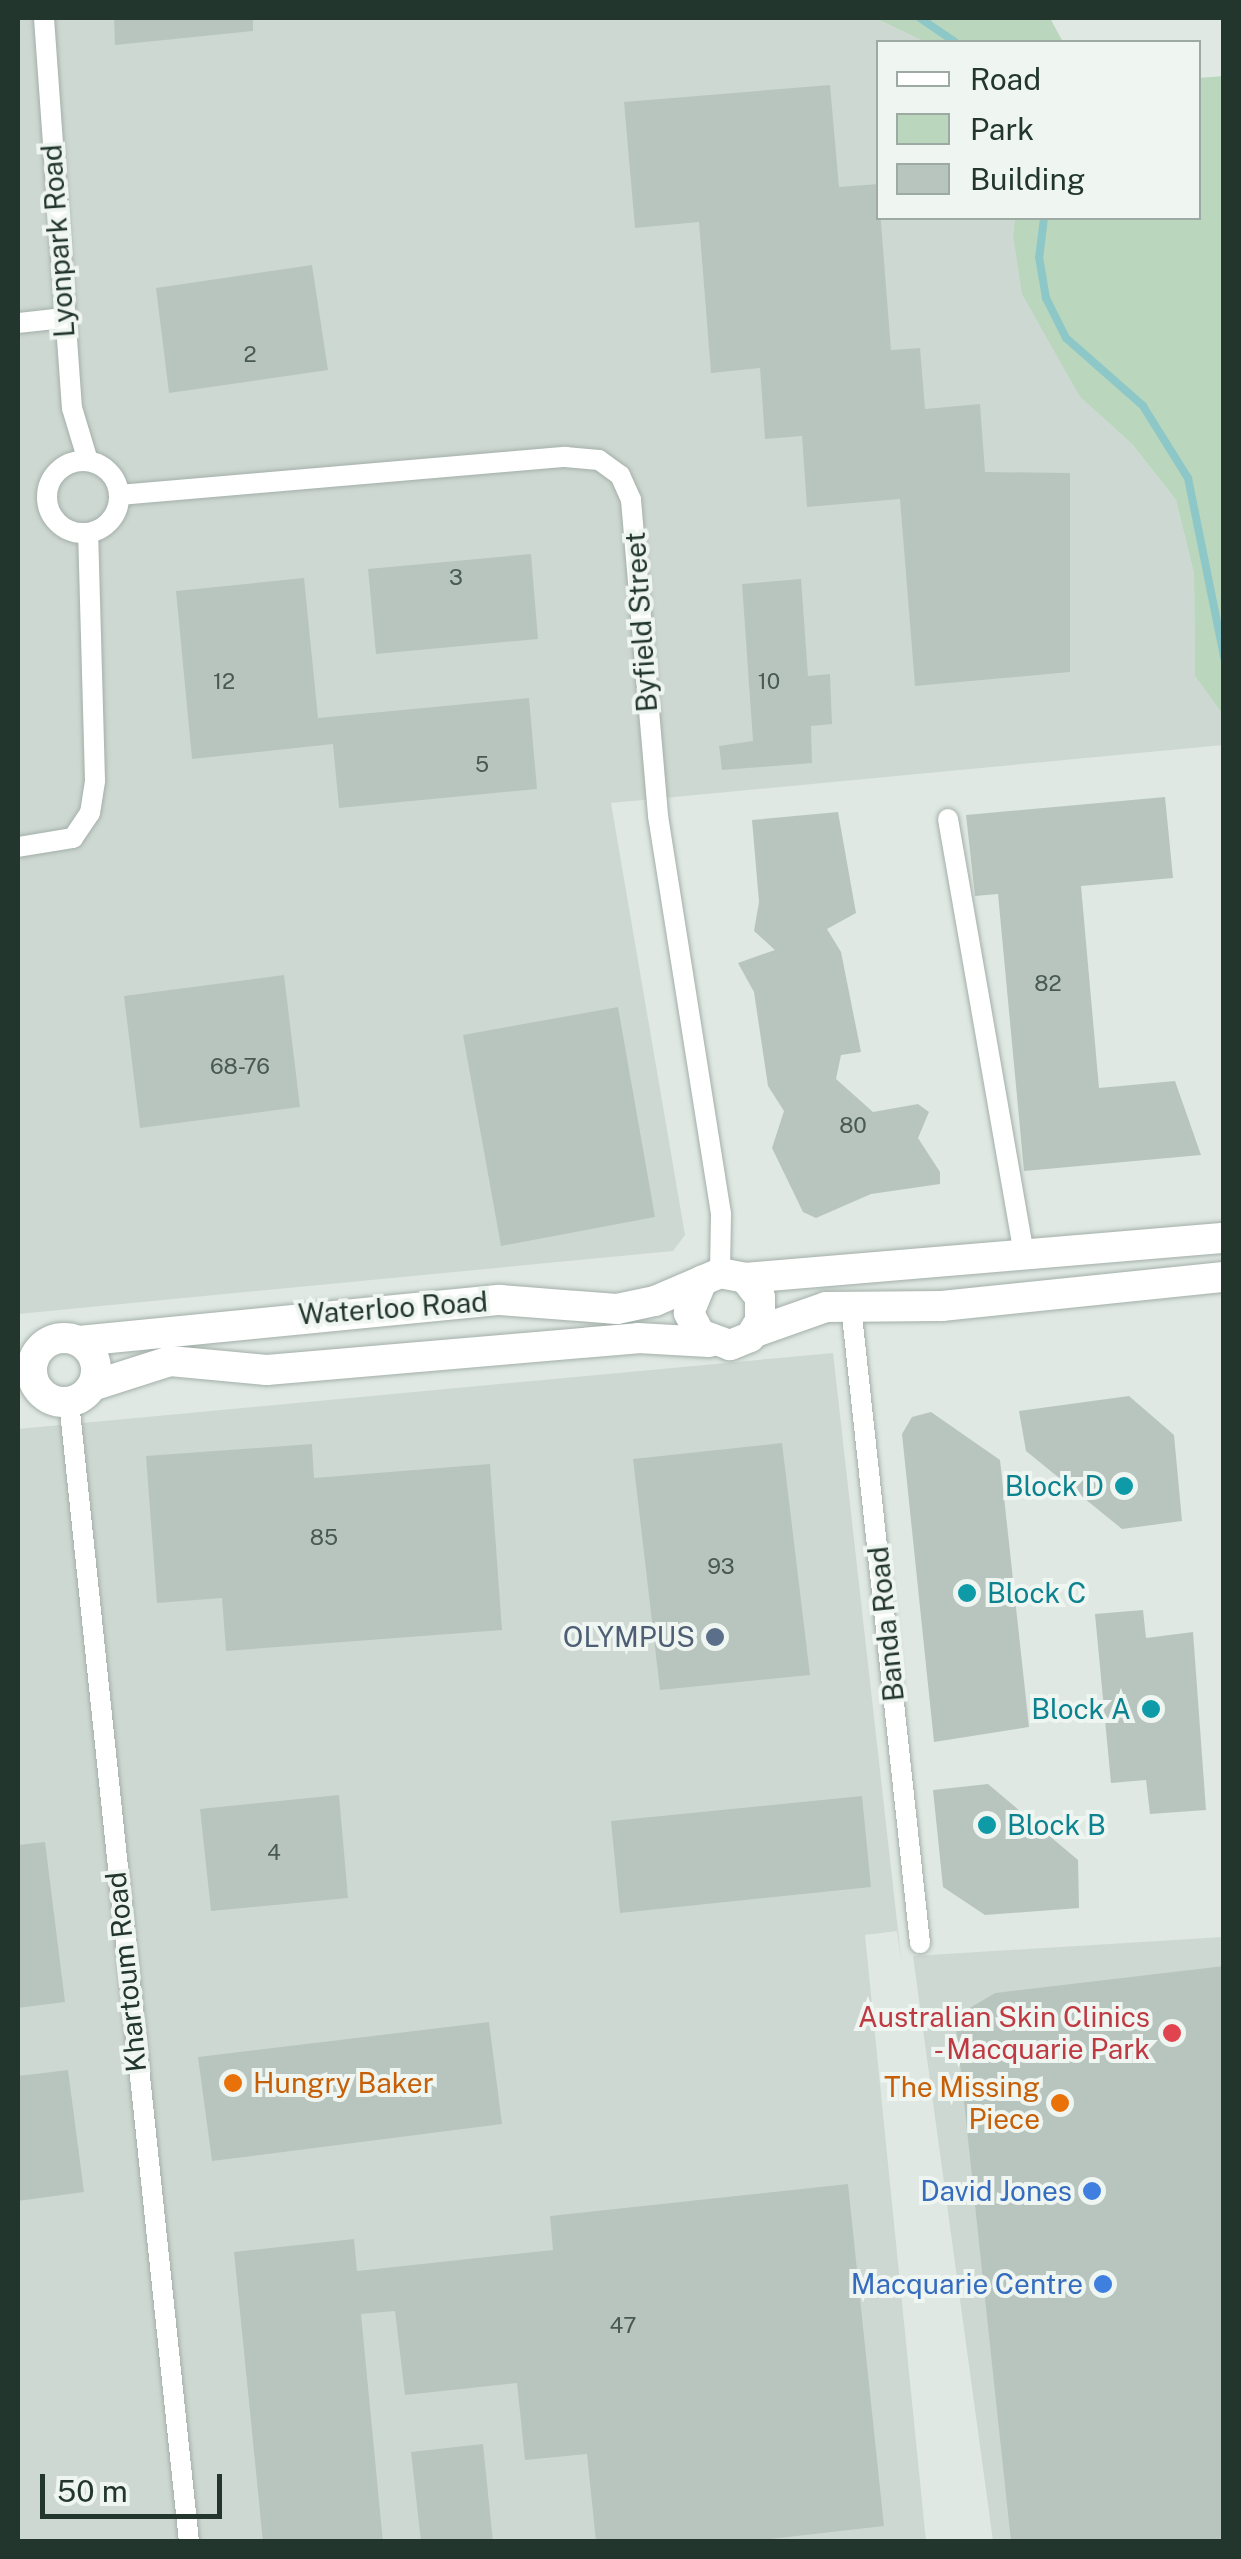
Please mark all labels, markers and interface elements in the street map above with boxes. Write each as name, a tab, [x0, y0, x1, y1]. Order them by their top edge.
legend	[876, 40, 1201, 220]
text: Road	[970, 61, 1041, 97]
text: Park	[970, 111, 1034, 147]
street label: Lyonpark Road	[34, 143, 82, 339]
text: Building	[970, 161, 1085, 197]
house number: 2	[243, 342, 257, 368]
street label: Byfield Street	[618, 531, 664, 713]
house number: 3	[449, 565, 463, 591]
house number: 12	[213, 669, 235, 695]
house number: 10	[758, 669, 780, 695]
house number: 5	[475, 752, 489, 778]
house number: 82	[1034, 971, 1062, 997]
house number: 68-76	[210, 1054, 270, 1080]
house number: 80	[839, 1113, 867, 1139]
street label: Waterloo Road	[297, 1285, 489, 1331]
place label: Block D	[1005, 1469, 1104, 1503]
marker: Block D	[1113, 1475, 1135, 1497]
house number: 85	[310, 1525, 338, 1551]
street label: Banda Road	[861, 1545, 911, 1703]
house number: 93	[707, 1554, 735, 1580]
place label: Block C	[987, 1576, 1086, 1610]
marker: Block C	[956, 1582, 978, 1604]
place label: OLYMPUS	[563, 1620, 695, 1654]
marker: OLYMPUS	[704, 1626, 726, 1648]
place label: Block A	[1031, 1692, 1131, 1726]
marker: Block A	[1140, 1698, 1162, 1720]
place label: Block B	[1007, 1808, 1106, 1842]
marker: Block B	[976, 1814, 998, 1836]
house number: 4	[267, 1840, 281, 1866]
street label: Khartoum Road	[99, 1870, 153, 2074]
place label: Australian Skin Clinics - Macquarie Park	[858, 2000, 1150, 2066]
marker: Australian Skin Clinics - Macquarie Park	[1159, 2020, 1185, 2046]
place label: Hungry Baker	[253, 2066, 434, 2100]
place label: The Missing Piece	[884, 2070, 1040, 2136]
marker: Hungry Baker	[222, 2072, 244, 2094]
marker: The Missing Piece	[1049, 2092, 1071, 2114]
place label: David Jones	[920, 2174, 1072, 2208]
marker: David Jones	[1081, 2180, 1103, 2202]
place label: Macquarie Centre	[851, 2267, 1083, 2301]
marker: Macquarie Centre	[1092, 2273, 1114, 2295]
house number: 47	[609, 2313, 637, 2339]
scale bar	[45, 2454, 228, 2516]
text: 50 m	[57, 2473, 128, 2509]

